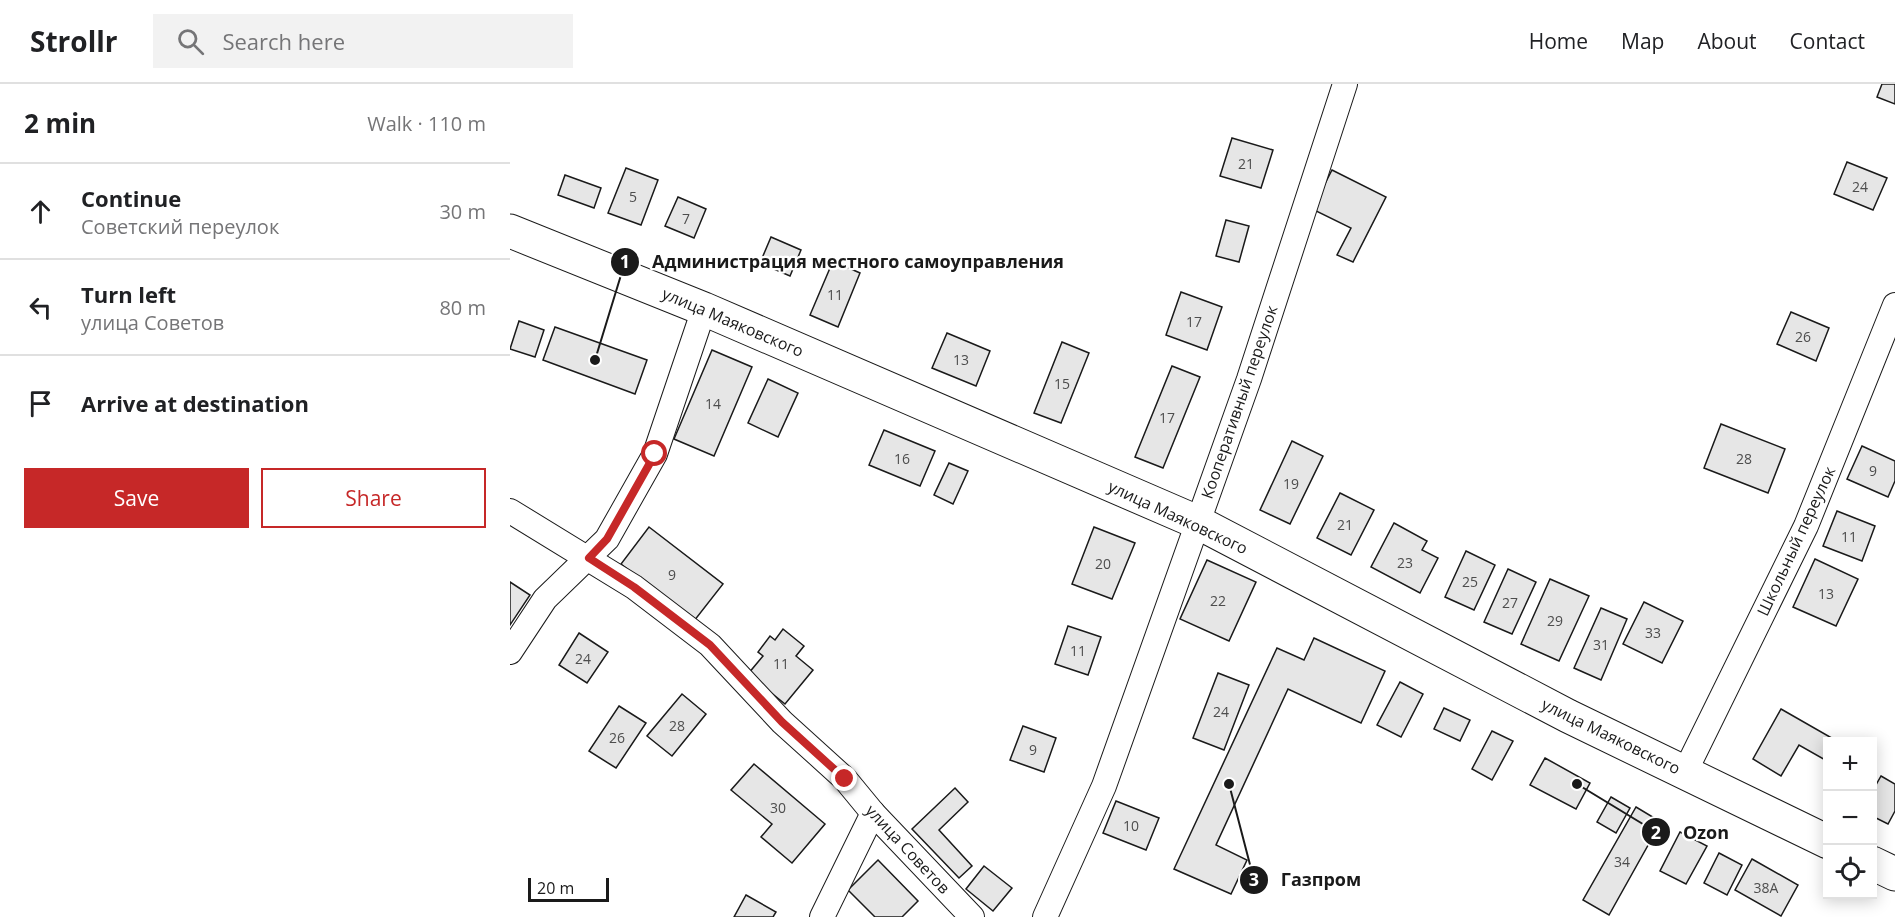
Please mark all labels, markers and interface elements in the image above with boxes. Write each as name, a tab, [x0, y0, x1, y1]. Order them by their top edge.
search box	[153, 14, 573, 68]
text: Strollr	[30, 22, 117, 60]
icon: search	[174, 25, 207, 58]
text: Search here	[222, 26, 345, 56]
text: Home	[1529, 27, 1588, 55]
text: Map	[1621, 27, 1664, 55]
text: About	[1697, 27, 1757, 55]
text: Contact	[1790, 27, 1865, 55]
text: 2 min	[24, 105, 96, 141]
text: Walk · 110 m	[367, 110, 486, 137]
house number: 21	[1238, 154, 1254, 173]
house number: 24	[1852, 177, 1868, 196]
text: Continue	[81, 183, 181, 213]
house number: 5	[629, 187, 637, 206]
icon: ahead	[24, 195, 57, 228]
text: 30 m	[439, 198, 486, 225]
house number: 7	[682, 209, 690, 228]
text: Советский переулок	[81, 213, 279, 240]
callout: Администрация местного самоуправления	[610, 244, 1076, 280]
text: 1	[620, 249, 630, 273]
text: Администрация местного самоуправления	[652, 249, 1064, 273]
text: Turn left	[81, 279, 176, 309]
street label: улица Маяковского	[659, 282, 807, 362]
house number: 11	[827, 285, 843, 304]
icon: left	[24, 291, 57, 324]
text: 80 m	[439, 294, 486, 321]
street label: Кооперативный переулок	[1196, 302, 1283, 502]
text: улица Советов	[81, 309, 224, 336]
house number: 17	[1186, 312, 1202, 331]
house number: 26	[1795, 327, 1811, 346]
house number: 13	[953, 350, 969, 369]
house number: 15	[1054, 374, 1070, 393]
icon: arrive	[24, 387, 57, 420]
text: Arrive at destination	[81, 388, 309, 418]
house number: 14	[705, 394, 721, 413]
house number: 17	[1159, 408, 1175, 427]
route start	[641, 440, 667, 466]
house number: 16	[894, 449, 910, 468]
house number: 28	[1736, 449, 1752, 468]
house number: 9	[1869, 461, 1877, 480]
street label: Школьный переулок	[1752, 462, 1841, 619]
button: Save	[24, 468, 249, 528]
button: Share	[261, 468, 486, 528]
house number: 19	[1283, 474, 1299, 493]
street label: улица Маяковского	[1105, 475, 1251, 559]
house number: 21	[1337, 515, 1353, 534]
house number: 11	[1841, 527, 1857, 546]
house number: 23	[1397, 553, 1413, 572]
house number: 20	[1095, 554, 1111, 573]
house number: 9	[668, 565, 676, 584]
house number: 25	[1462, 572, 1478, 591]
house number: 13	[1818, 584, 1834, 603]
house number: 22	[1210, 591, 1226, 610]
house number: 27	[1502, 593, 1518, 612]
house number: 29	[1547, 611, 1563, 630]
house number: 33	[1645, 623, 1661, 642]
house number: 31	[1593, 635, 1609, 654]
house number: 11	[1070, 641, 1086, 660]
house number: 24	[575, 649, 591, 668]
house number: 11	[773, 654, 789, 673]
street label: улица Маяковского	[1538, 693, 1684, 779]
house number: 24	[1213, 702, 1229, 721]
house number: 28	[669, 716, 685, 735]
house number: 26	[609, 728, 625, 747]
map controls	[1823, 737, 1877, 899]
button: +	[1823, 737, 1877, 791]
house number: 9	[1029, 740, 1037, 759]
route end	[831, 765, 857, 791]
button: −	[1823, 791, 1877, 845]
house number: 30	[770, 798, 786, 817]
street label: улица Советов	[861, 800, 955, 898]
callout: Ozon	[1641, 814, 1741, 850]
house number: 10	[1123, 816, 1139, 835]
text: 2	[1651, 820, 1661, 844]
text: Ozon	[1683, 820, 1729, 844]
button: locate	[1823, 845, 1877, 899]
house number: 34	[1614, 852, 1630, 871]
callout: Газпром	[1239, 862, 1374, 898]
text: 3	[1249, 867, 1259, 891]
text: Газпром	[1281, 867, 1361, 891]
scale bar	[528, 875, 609, 902]
text: 20 m	[537, 877, 574, 899]
house number: 38А	[1754, 878, 1779, 897]

